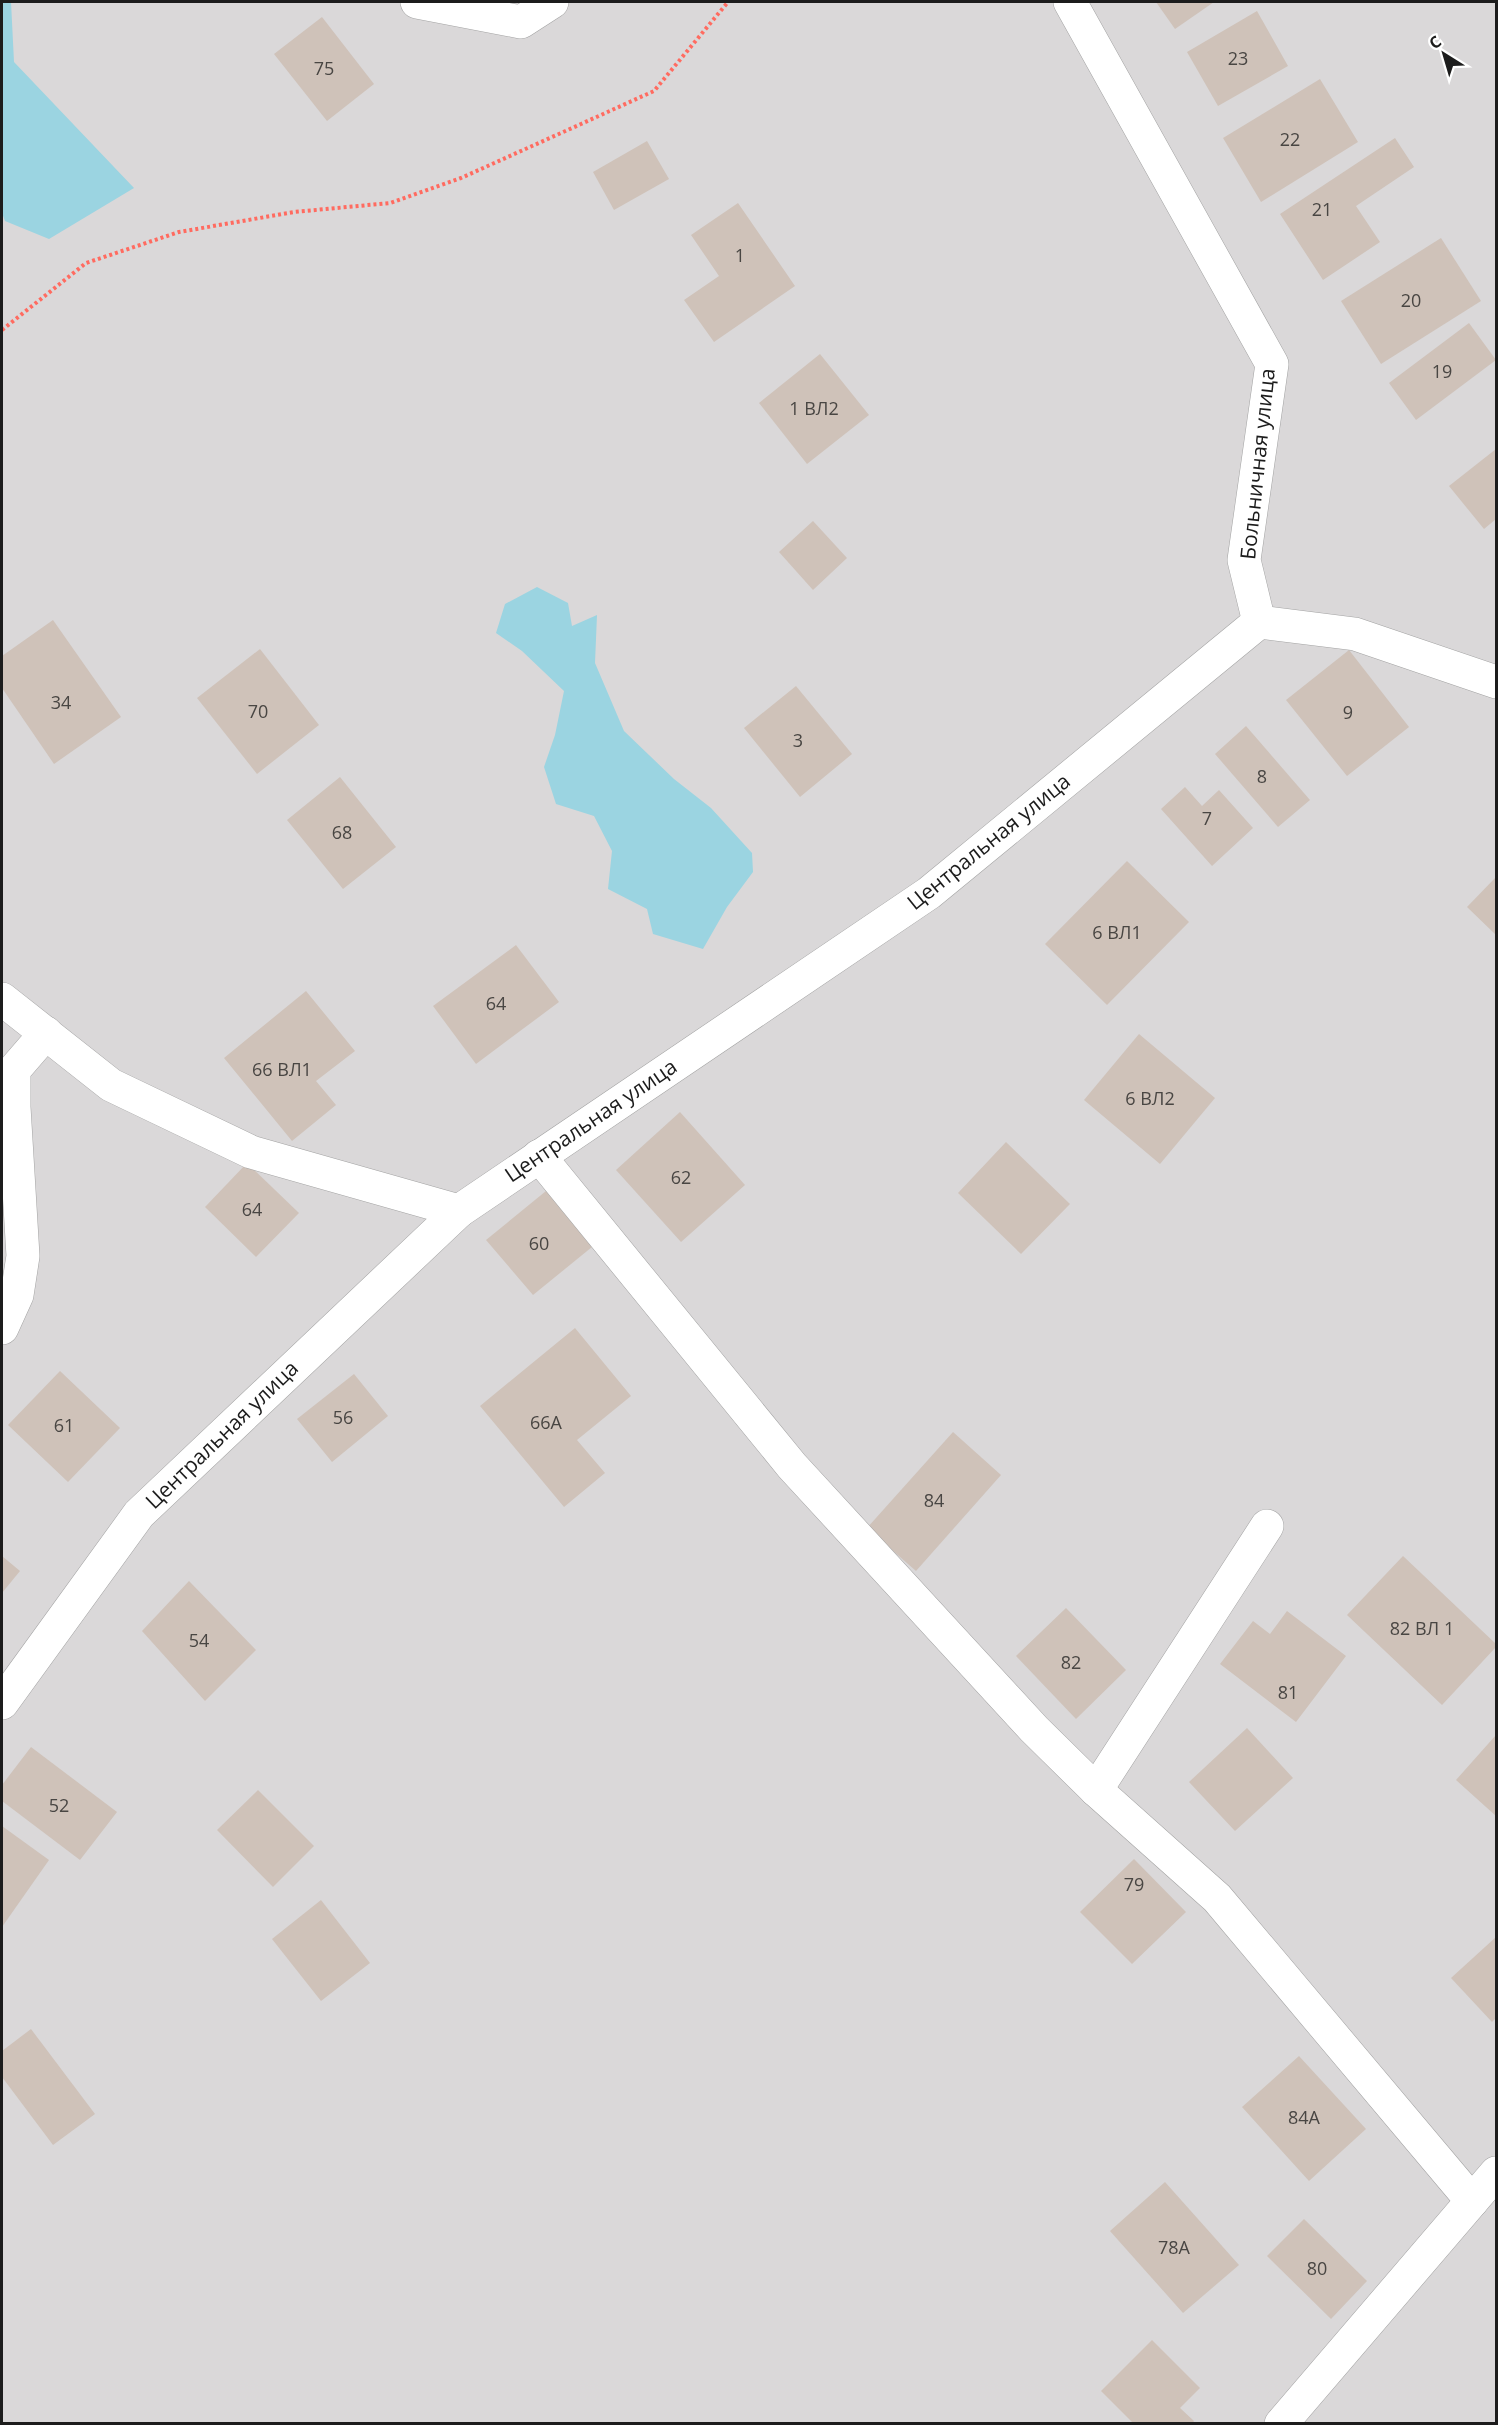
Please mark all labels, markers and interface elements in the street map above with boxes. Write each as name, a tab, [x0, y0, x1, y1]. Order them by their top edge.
north arrow	[1414, 24, 1474, 84]
text: С	[1424, 30, 1446, 54]
house number: 23	[1228, 46, 1248, 70]
house number: 75	[314, 56, 334, 80]
house number: 22	[1280, 127, 1300, 151]
house number: 21	[1312, 197, 1332, 221]
house number: 1	[735, 243, 745, 267]
house number: 20	[1401, 288, 1421, 312]
house number: 19	[1432, 359, 1452, 383]
street label: Больничная улица	[1233, 367, 1281, 561]
house number: 1 ВЛ2	[789, 396, 839, 420]
house number: 34	[51, 690, 71, 714]
house number: 70	[248, 699, 268, 723]
house number: 9	[1343, 700, 1353, 724]
house number: 3	[793, 728, 803, 752]
house number: 8	[1257, 764, 1267, 788]
street label: Центральная улица	[901, 767, 1076, 916]
house number: 7	[1202, 806, 1212, 830]
house number: 68	[332, 820, 352, 844]
house number: 6 ВЛ1	[1092, 920, 1142, 944]
house number: 64	[486, 991, 506, 1015]
street label: Центральная улица	[499, 1052, 682, 1188]
house number: 66 ВЛ1	[252, 1057, 312, 1081]
house number: 6 ВЛ2	[1125, 1086, 1175, 1110]
house number: 62	[671, 1165, 691, 1189]
house number: 64	[242, 1197, 262, 1221]
house number: 60	[529, 1231, 549, 1255]
street label: Центральная улица	[139, 1354, 304, 1515]
house number: 56	[333, 1405, 353, 1429]
house number: 66А	[530, 1410, 563, 1434]
house number: 61	[54, 1413, 74, 1437]
house number: 84	[924, 1488, 944, 1512]
house number: 82 ВЛ 1	[1390, 1616, 1454, 1640]
house number: 54	[189, 1628, 209, 1652]
house number: 82	[1061, 1650, 1081, 1674]
house number: 81	[1278, 1680, 1298, 1704]
house number: 52	[49, 1793, 69, 1817]
house number: 79	[1124, 1872, 1144, 1896]
house number: 84А	[1288, 2105, 1321, 2129]
house number: 78А	[1158, 2235, 1191, 2259]
house number: 80	[1307, 2256, 1327, 2280]

